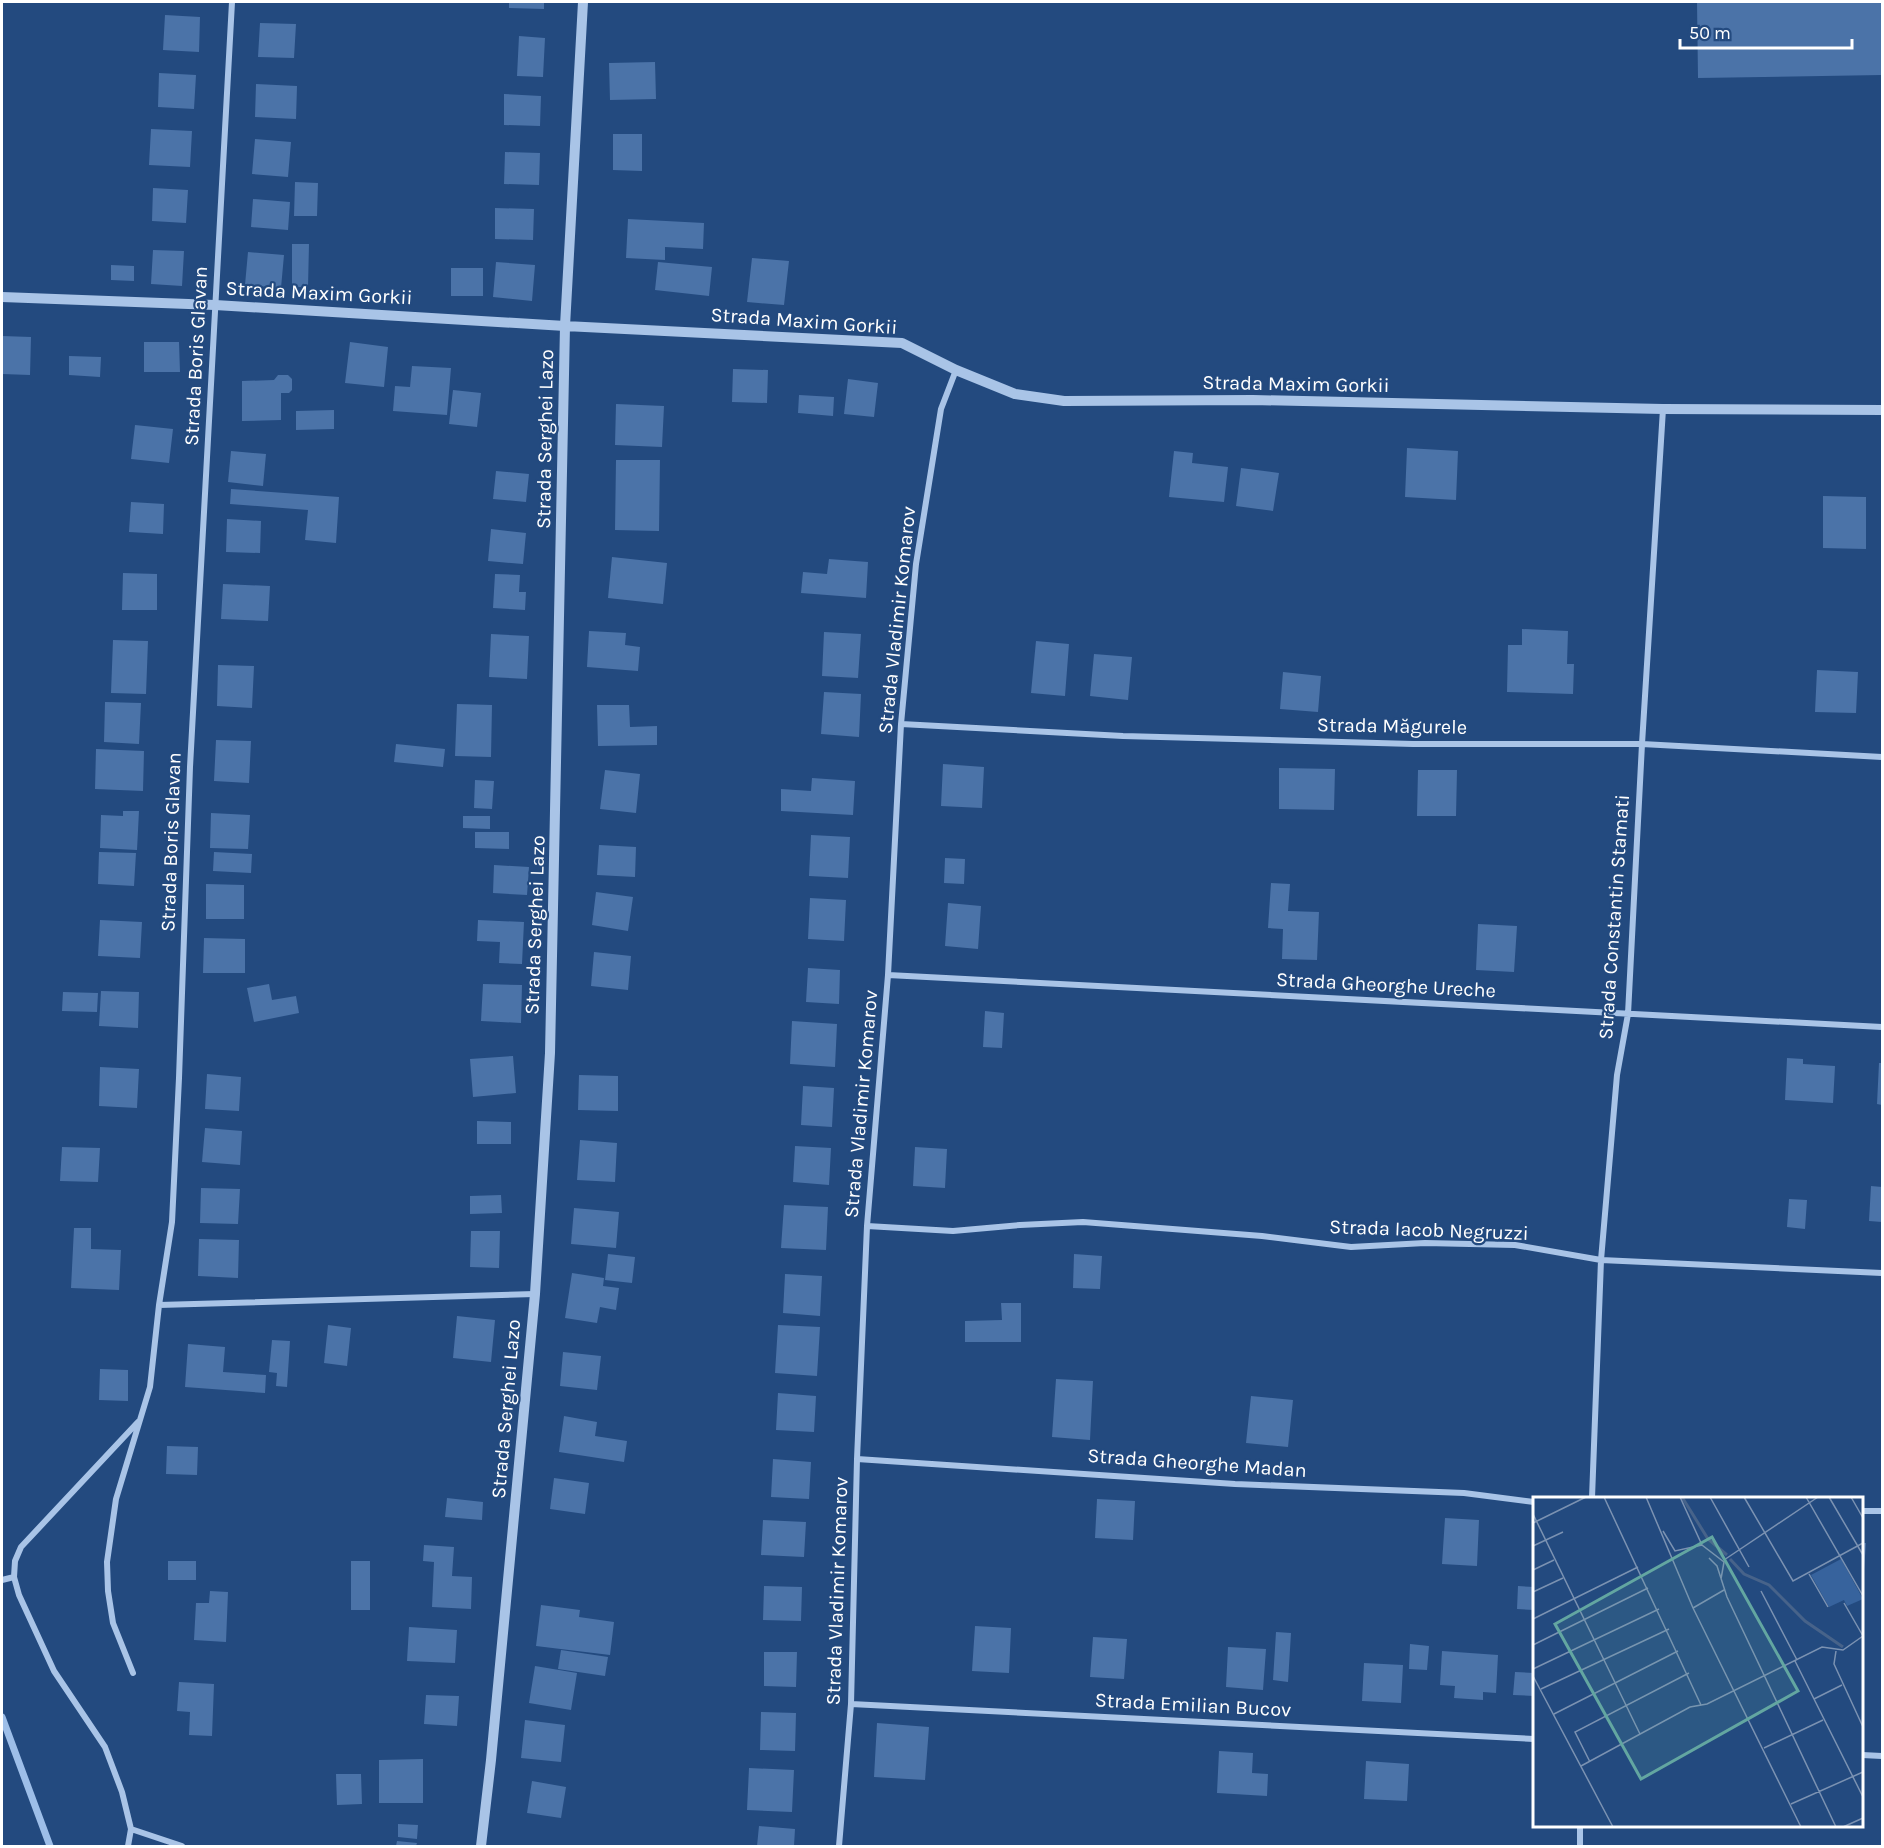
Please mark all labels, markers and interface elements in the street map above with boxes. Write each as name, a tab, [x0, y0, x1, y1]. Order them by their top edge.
scale bar	[1680, 12, 1852, 50]
text: 50 m	[1689, 22, 1731, 44]
street label: Strada Boris Glavan	[180, 266, 212, 446]
street label: Strada Maxim Gorkii	[225, 277, 413, 309]
street label: Strada Maxim Gorkii	[710, 303, 898, 339]
street label: Strada Serghei Lazo	[532, 349, 558, 529]
street label: Strada Maxim Gorkii	[1202, 371, 1390, 397]
street label: Strada Vladimir Komarov	[874, 505, 920, 735]
street label: Strada Măgurele	[1317, 713, 1467, 739]
street label: Strada Boris Glavan	[156, 752, 186, 932]
street label: Strada Constantin Stamati	[1594, 794, 1634, 1040]
street label: Strada Serghei Lazo	[520, 835, 550, 1015]
street label: Strada Gheorghe Ureche	[1275, 968, 1497, 1002]
street label: Strada Vladimir Komarov	[840, 989, 882, 1219]
street label: Strada Iacob Negruzzi	[1329, 1215, 1529, 1245]
street label: Strada Serghei Lazo	[487, 1318, 525, 1500]
street label: Strada Gheorghe Madan	[1087, 1444, 1307, 1482]
street label: Strada Vladimir Komarov	[822, 1476, 852, 1706]
inset map	[1533, 1497, 1863, 1827]
street label: Strada Emilian Bucov	[1094, 1688, 1292, 1722]

